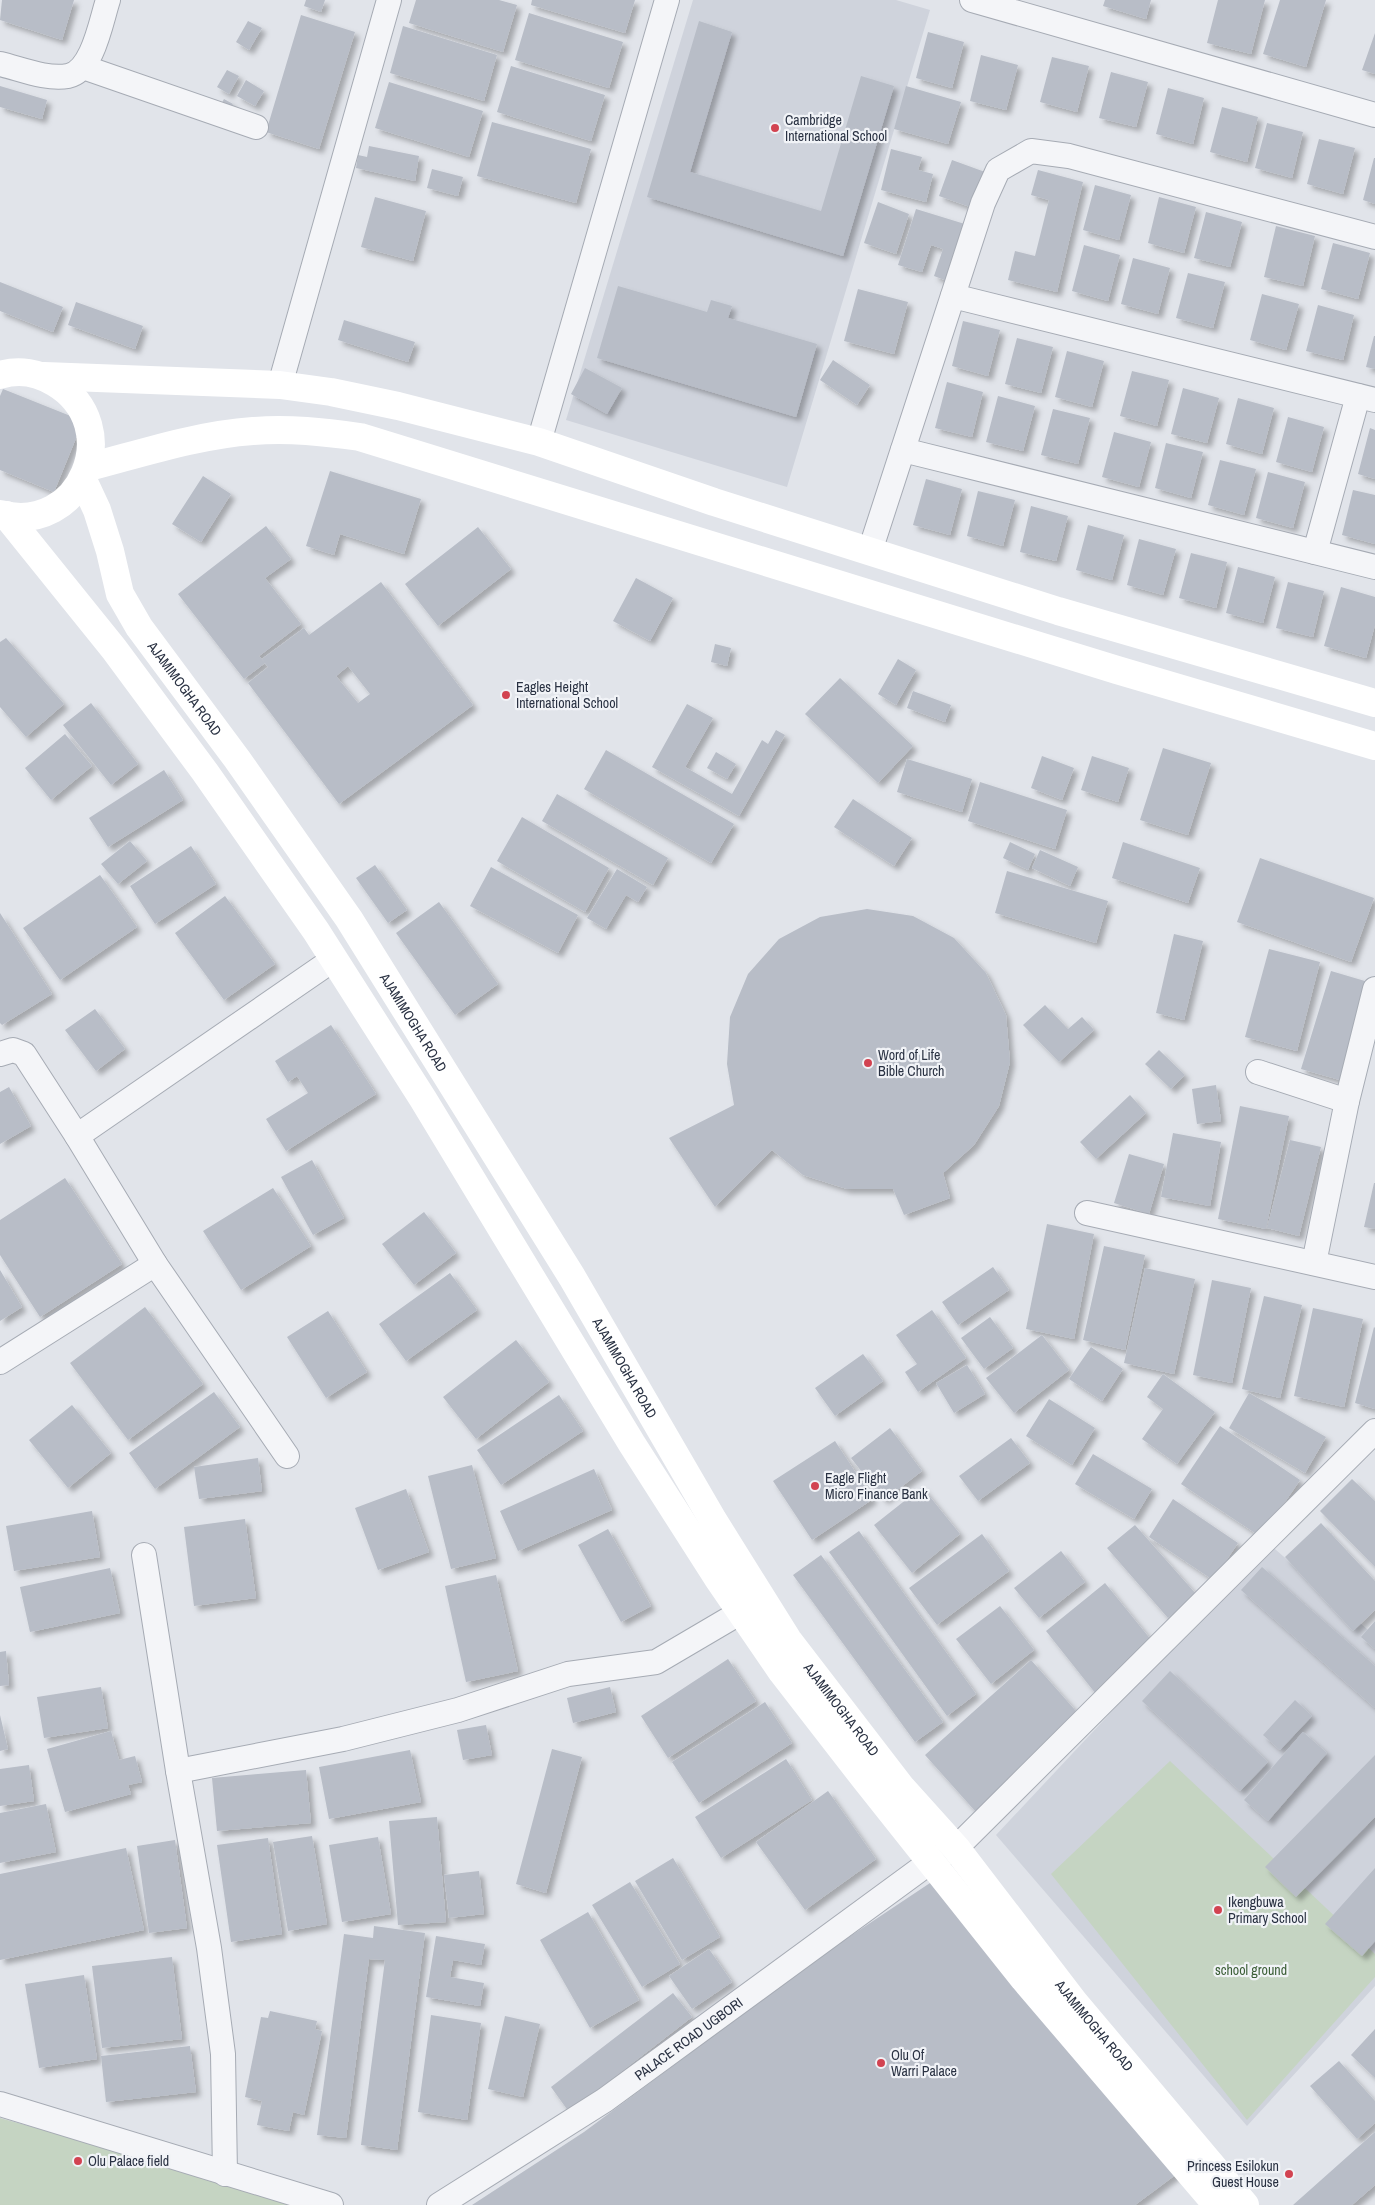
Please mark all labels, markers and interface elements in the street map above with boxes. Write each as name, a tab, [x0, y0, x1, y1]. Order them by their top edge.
place label: Cambridge International School	[785, 111, 887, 145]
marker: Cambridge International School	[769, 122, 781, 134]
street label: AJAMIMOGHA ROAD	[143, 637, 226, 739]
place label: Eagles Height International School	[516, 678, 618, 712]
marker: Eagles Height International School	[500, 689, 512, 701]
street label: AJAMIMOGHA ROAD	[375, 969, 451, 1075]
place label: Word of Life Bible Church	[878, 1046, 944, 1080]
marker: Word of Life Bible Church	[862, 1057, 874, 1069]
street label: AJAMIMOGHA ROAD	[588, 1314, 661, 1421]
place label: Eagle Flight Micro Finance Bank	[825, 1469, 928, 1503]
marker: Eagle Flight Micro Finance Bank	[809, 1480, 821, 1492]
street label: AJAMIMOGHA ROAD	[799, 1658, 883, 1760]
place label: Ikengbuwa Primary School	[1228, 1893, 1306, 1927]
marker: Ikengbuwa Primary School	[1212, 1904, 1224, 1916]
park label: school ground	[1215, 1961, 1287, 1979]
street label: AJAMIMOGHA ROAD	[1051, 1976, 1137, 2075]
street label: PALACE ROAD UGBORI	[631, 1993, 746, 2084]
place label: Olu Of Warri Palace	[891, 2046, 957, 2080]
marker: Olu Of Warri Palace	[875, 2057, 887, 2069]
place label: Olu Palace field	[88, 2152, 169, 2170]
marker: Olu Palace field	[72, 2155, 84, 2167]
place label: Princess Esilokun Guest House	[1187, 2157, 1279, 2191]
marker: Princess Esilokun Guest House	[1283, 2168, 1295, 2180]

